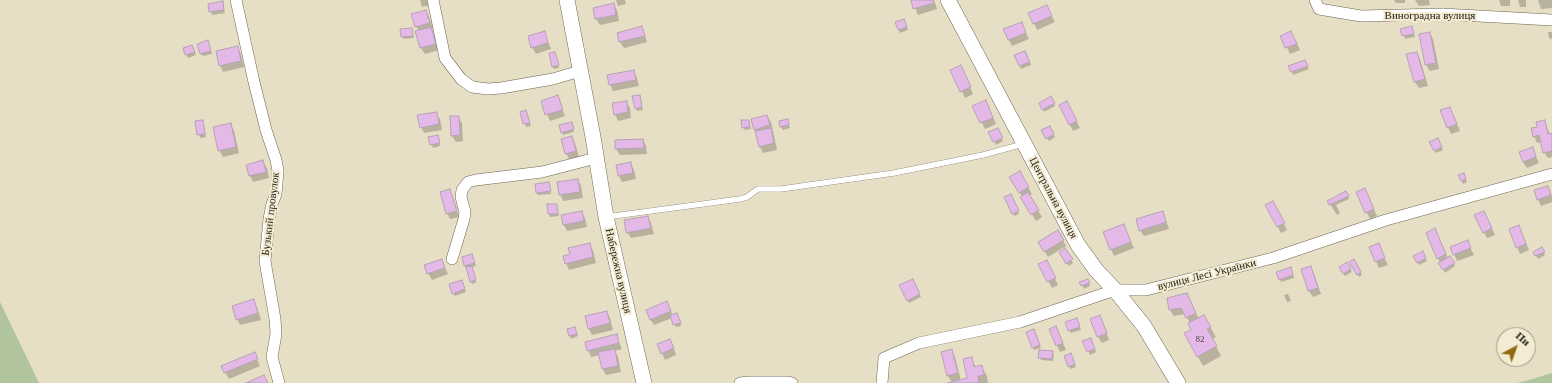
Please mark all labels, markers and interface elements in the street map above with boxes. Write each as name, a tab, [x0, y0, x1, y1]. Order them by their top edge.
street label: Виноградна вулиця	[1385, 9, 1475, 23]
street label: Центральна вулиця	[1026, 155, 1080, 241]
street label: Бузький провулок	[259, 172, 283, 256]
street label: Набережна вулиця	[602, 227, 634, 315]
street label: вулиця Лесі Українки	[1156, 256, 1258, 294]
north arrow	[1496, 327, 1536, 367]
text: Пн	[1514, 329, 1533, 348]
house number: 82	[1196, 335, 1204, 345]

